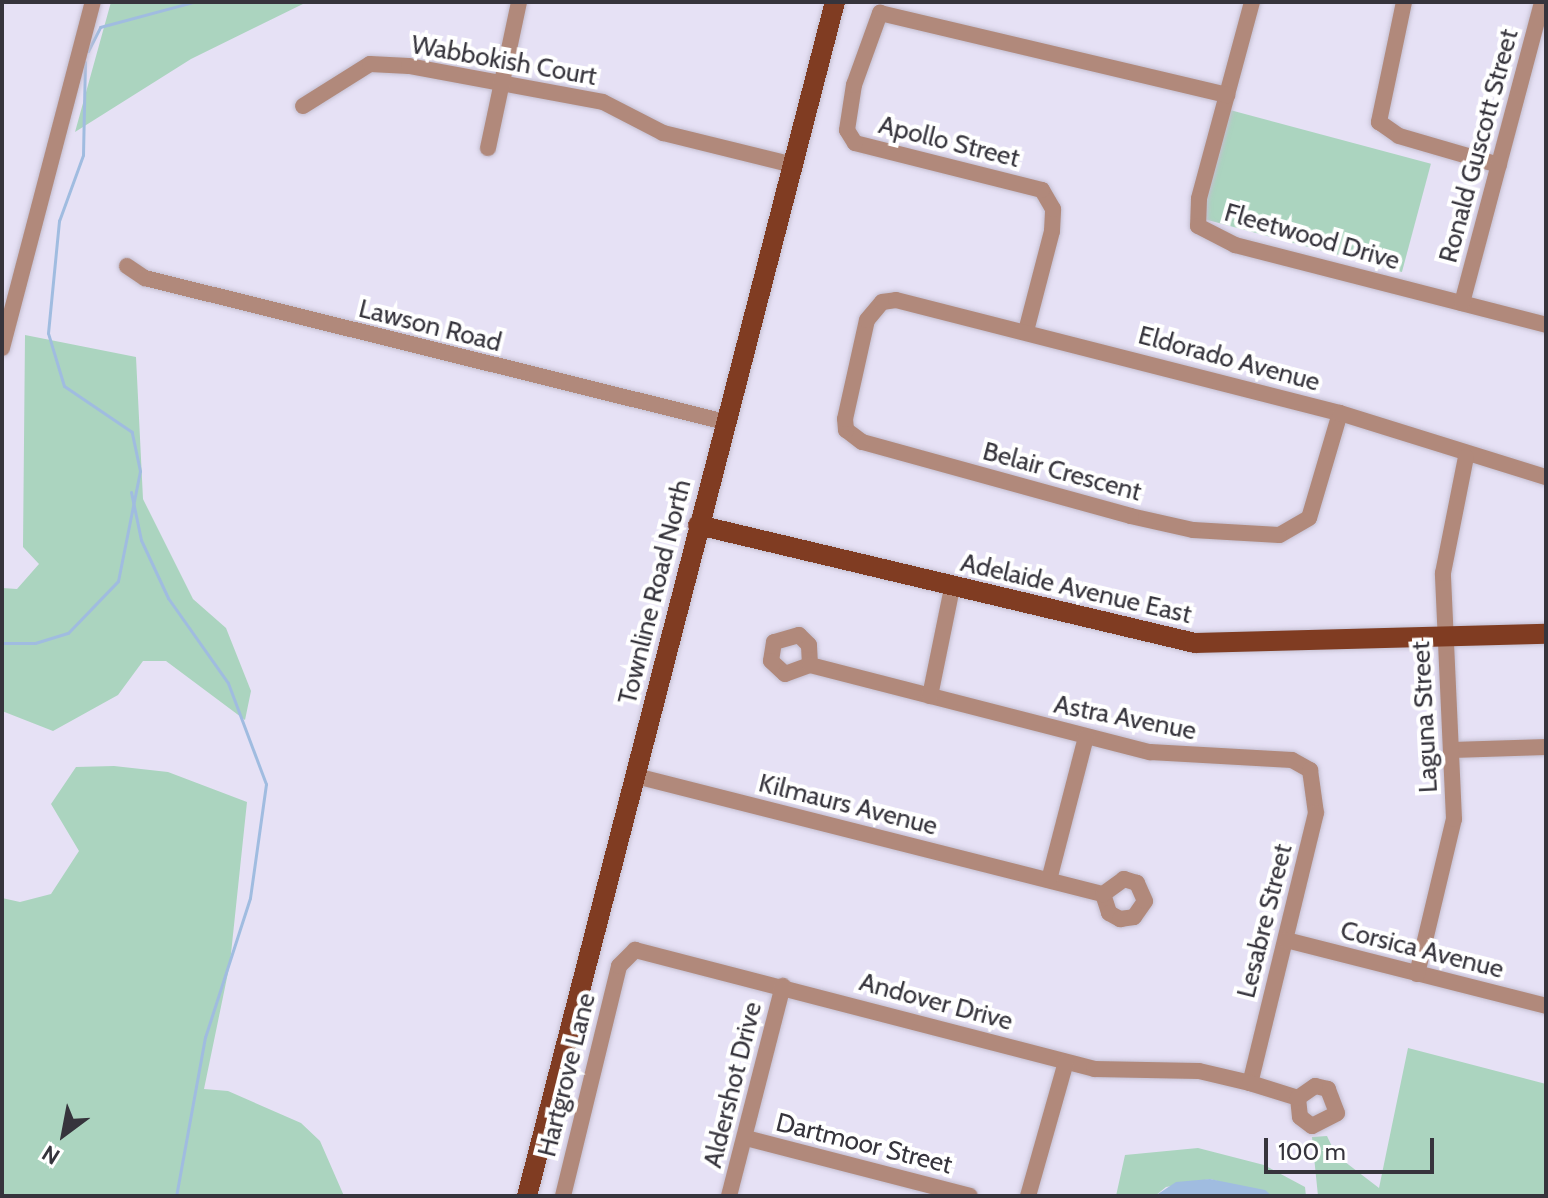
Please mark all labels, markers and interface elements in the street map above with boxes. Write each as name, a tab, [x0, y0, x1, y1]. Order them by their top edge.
street label: Ronald Guscott Street	[1433, 26, 1525, 266]
street label: Wabbokish Court	[409, 29, 599, 93]
street label: Apollo Street	[875, 109, 1023, 175]
street label: Fleetwood Drive	[1221, 197, 1403, 277]
street label: Lawson Road	[355, 293, 505, 359]
street label: Eldorado Avenue	[1135, 320, 1323, 398]
street label: Belair Crescent	[979, 436, 1145, 508]
street label: Townline Road North	[612, 477, 698, 707]
street label: Adelaide Avenue East	[958, 547, 1194, 631]
street label: Laguna Street	[1405, 640, 1445, 794]
street label: Astra Avenue	[1051, 689, 1199, 747]
street label: Kilmaurs Avenue	[755, 768, 941, 842]
street label: Lesabre Street	[1231, 841, 1299, 1001]
street label: Corsica Avenue	[1337, 915, 1507, 985]
street label: Andover Drive	[856, 967, 1016, 1037]
street label: Hartgrove Lane	[532, 990, 602, 1160]
street label: Aldershot Drive	[697, 999, 769, 1171]
north arrow	[24, 1094, 104, 1174]
street label: Dartmoor Street	[773, 1107, 955, 1181]
scale bar	[1268, 1122, 1438, 1172]
text: 100 m	[1278, 1137, 1346, 1166]
text: N	[37, 1139, 65, 1170]

